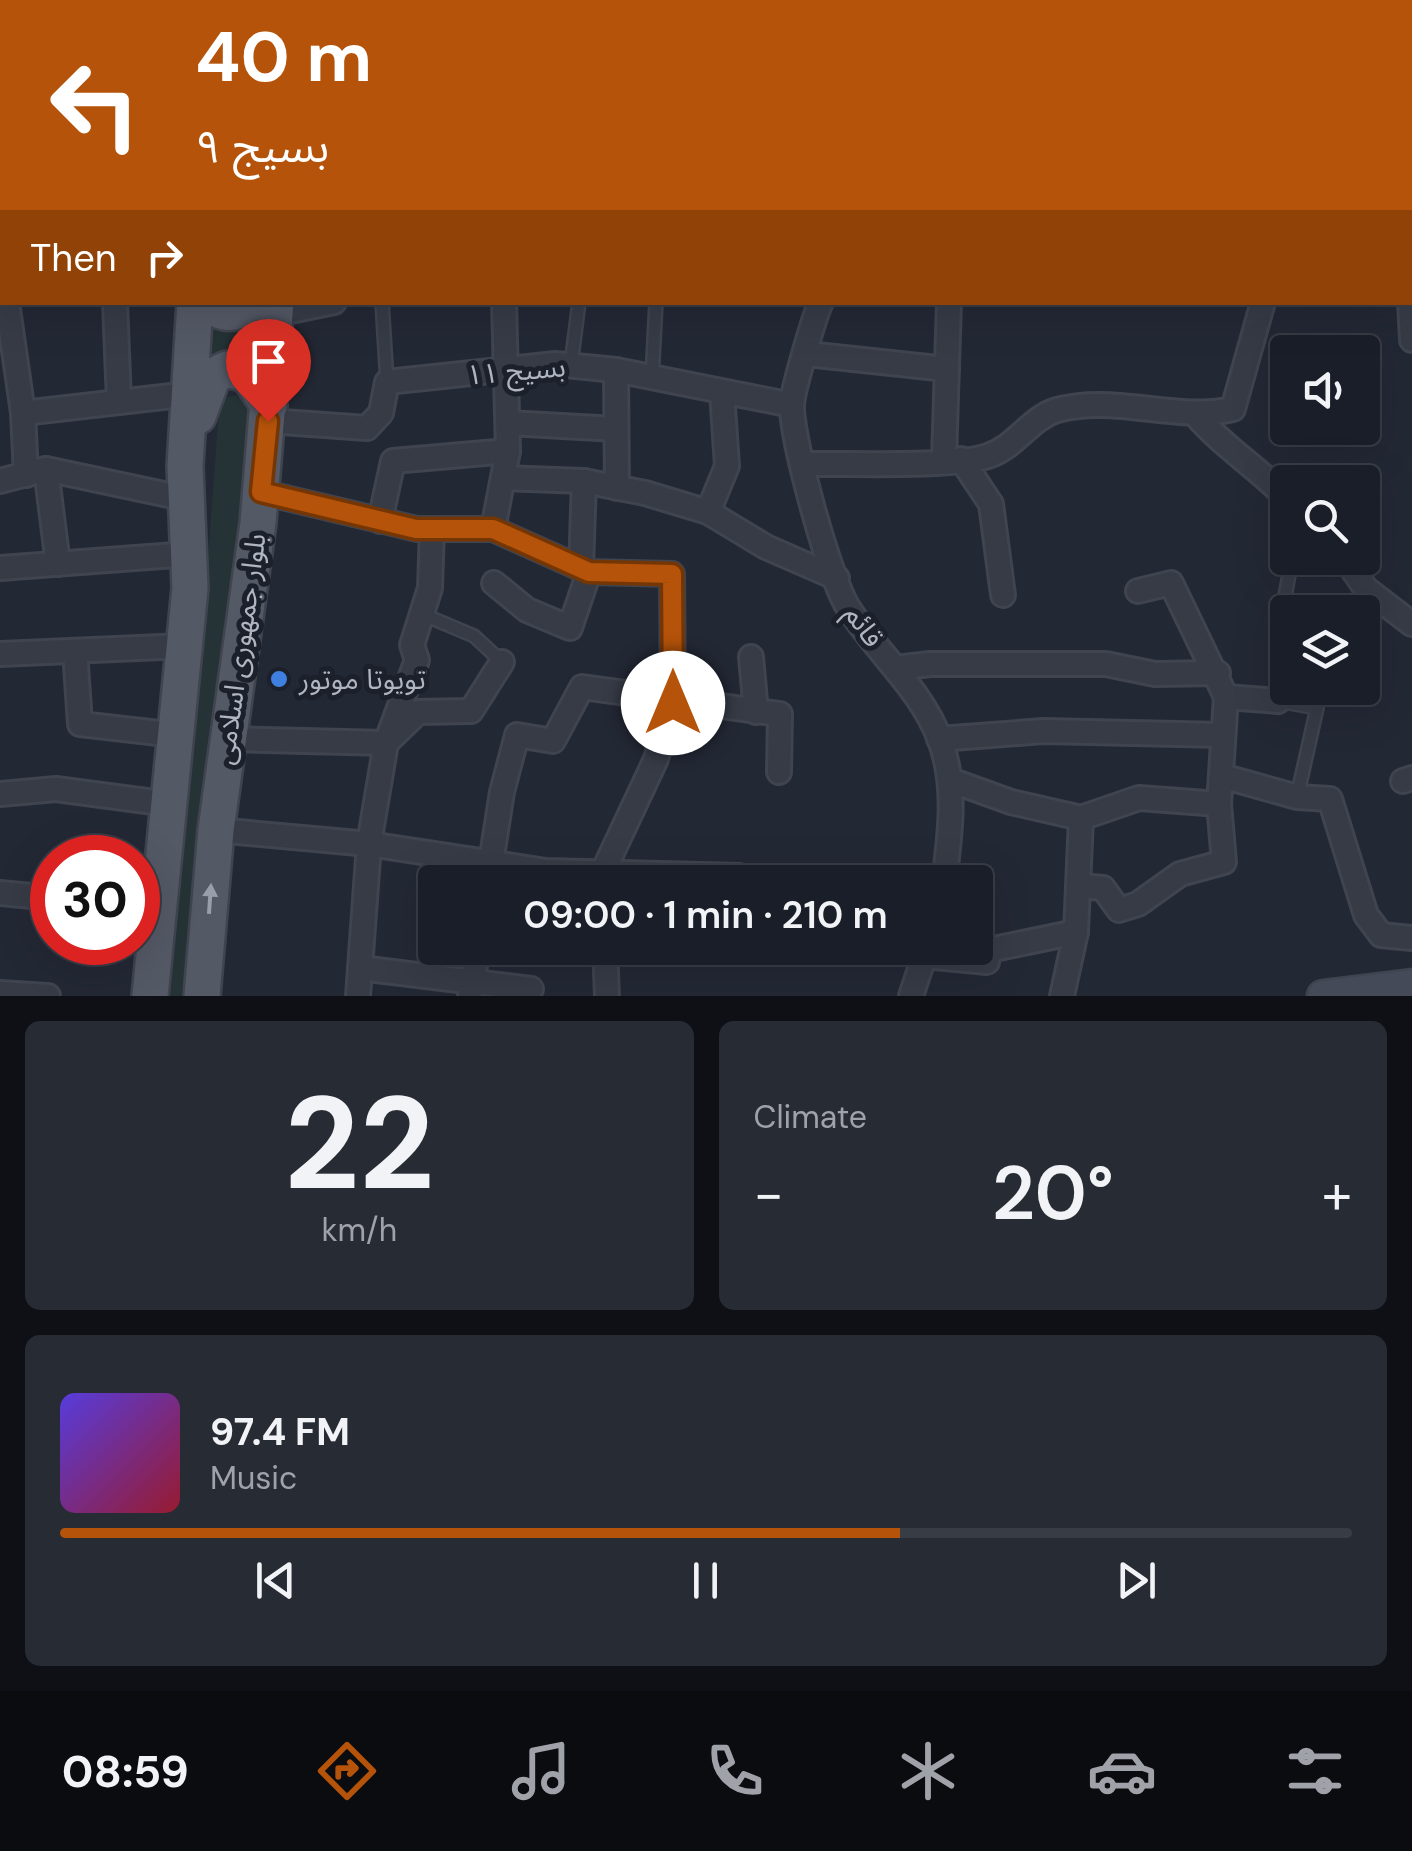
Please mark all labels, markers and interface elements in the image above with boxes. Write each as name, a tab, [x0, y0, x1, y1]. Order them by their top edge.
text: 40 m	[195, 12, 372, 103]
icon: left	[30, 40, 160, 170]
text: بسیج ۹	[195, 117, 329, 176]
icon: right	[137, 230, 192, 285]
text: Then	[30, 233, 117, 283]
pin	[226, 319, 311, 422]
icon: arrive	[241, 334, 296, 389]
map controls	[1270, 335, 1380, 705]
button: sound	[1270, 335, 1380, 445]
street label: بسیج ۱۱	[465, 348, 567, 396]
button: search	[1270, 465, 1380, 575]
street label: بلوار جمهوری اسلامی	[205, 531, 275, 767]
button: layers	[1270, 595, 1380, 705]
street label: قائم	[834, 597, 892, 656]
position arrow	[621, 651, 725, 755]
place label: تویوتا موتور	[298, 661, 426, 698]
marker: تویوتا موتور	[268, 668, 290, 690]
speed limit sign: 30	[30, 835, 160, 965]
one-way arrow	[203, 882, 219, 914]
text: 09:00 · 1 min · 210 m	[523, 890, 888, 940]
text: 22	[284, 1059, 434, 1228]
text: Climate	[754, 1096, 867, 1138]
text: 20°	[992, 1145, 1114, 1242]
text: −	[754, 1158, 784, 1230]
text: +	[1322, 1158, 1352, 1230]
text: km/h	[321, 1209, 397, 1251]
text: 97.4 FM	[210, 1407, 350, 1457]
text: Music	[210, 1457, 297, 1499]
icon: previous	[248, 1553, 303, 1608]
icon: pause	[678, 1553, 733, 1608]
icon: next	[1109, 1553, 1164, 1608]
icon: directions	[312, 1736, 382, 1806]
icon: music	[506, 1736, 576, 1806]
icon: phone	[700, 1736, 770, 1806]
icon: climate	[893, 1736, 963, 1806]
icon: car	[1087, 1736, 1157, 1806]
icon: filters	[1280, 1736, 1350, 1806]
text: 08:59	[62, 1742, 189, 1801]

